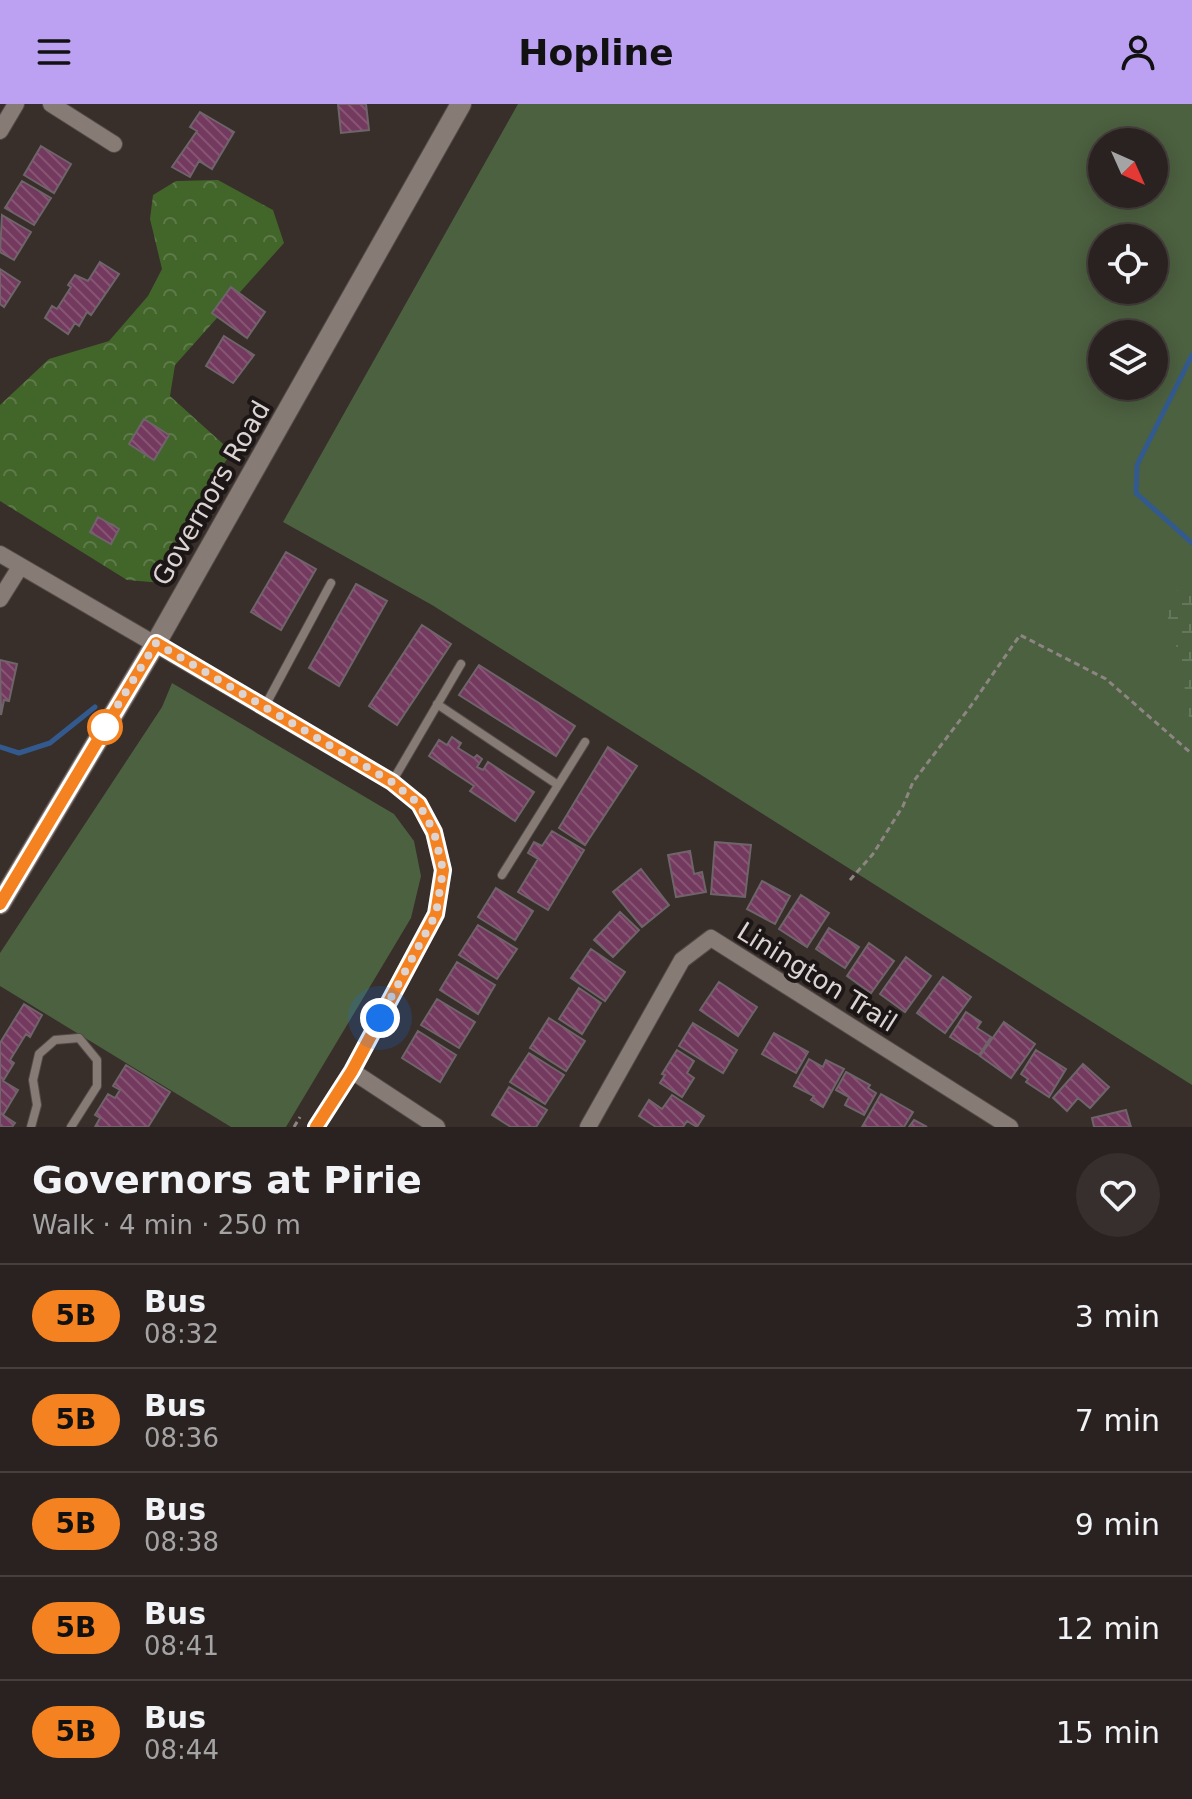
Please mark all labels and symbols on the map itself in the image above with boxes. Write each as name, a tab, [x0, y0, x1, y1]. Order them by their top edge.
north arrow	[1088, 128, 1168, 208]
street label: Governors Road	[146, 396, 276, 590]
unlabelled marker	[88, 710, 122, 744]
street label: Linington Trail	[732, 916, 902, 1038]
your location	[360, 998, 400, 1038]

